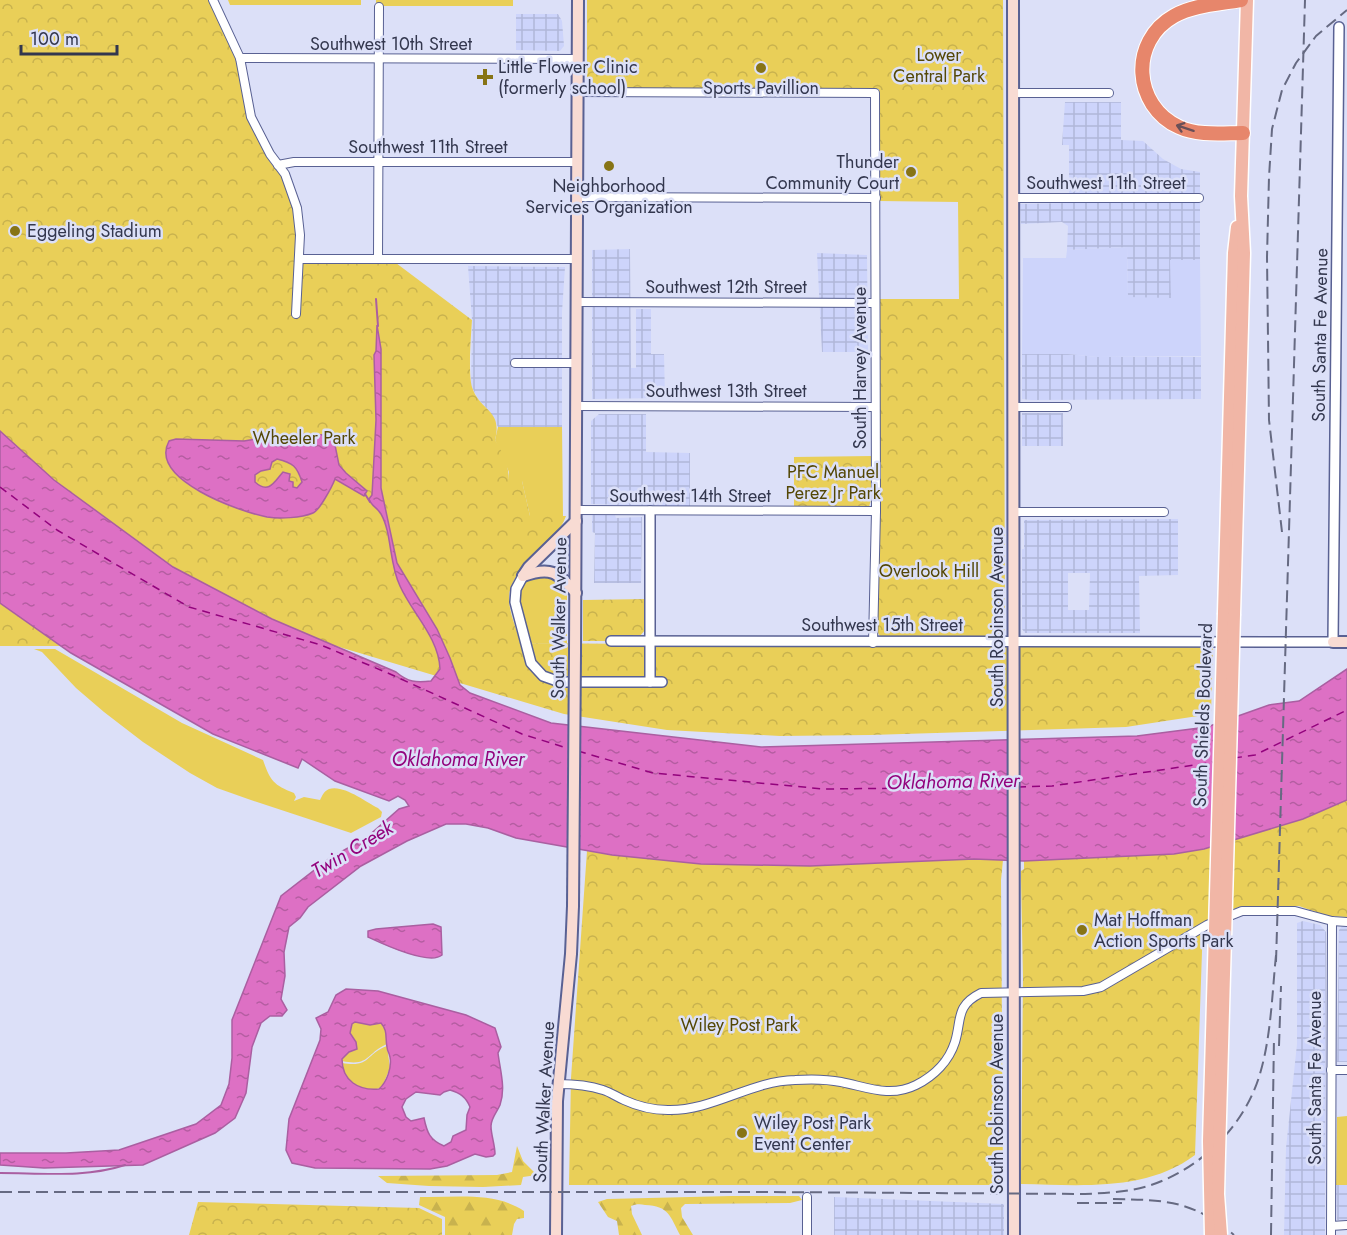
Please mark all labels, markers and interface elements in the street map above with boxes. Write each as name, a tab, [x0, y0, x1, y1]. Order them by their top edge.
scale bar	[21, 18, 117, 56]
text: 100 m	[30, 26, 79, 52]
street label: Southwest 10th Street	[310, 31, 473, 57]
park label: Lower Central Park	[893, 42, 985, 89]
place label: Little Flower Clinic (formerly school)	[498, 54, 638, 101]
marker: Sports Pavillion	[754, 61, 768, 75]
marker: Little Flower Clinic (formerly school)	[476, 68, 494, 86]
place label: Sports Pavillion	[703, 75, 819, 101]
one-way arrow	[1176, 122, 1195, 133]
street label: Southwest 11th Street	[348, 134, 508, 160]
place label: Thunder Community Court	[765, 149, 900, 196]
marker: Neighborhood Services Organization	[602, 159, 616, 173]
marker: Thunder Community Court	[904, 165, 918, 179]
street label: Southwest 11th Street	[1026, 170, 1186, 196]
place label: Neighborhood Services Organization	[525, 173, 693, 220]
place label: Eggeling Stadium	[27, 218, 162, 244]
marker: Eggeling Stadium	[8, 224, 22, 238]
street label: South Santa Fe Avenue	[1305, 248, 1335, 422]
street label: Southwest 12th Street	[645, 274, 807, 300]
street label: South Harvey Avenue	[847, 287, 873, 449]
street label: Southwest 13th Street	[645, 378, 807, 404]
park label: Wheeler Park	[253, 425, 356, 451]
park label: PFC Manuel Perez Jr Park	[785, 459, 881, 506]
street label: Southwest 14th Street	[609, 483, 772, 509]
street label: South Robinson Avenue	[984, 527, 1010, 707]
street label: South Walker Avenue	[545, 537, 573, 699]
park label: Overlook Hill	[879, 558, 979, 584]
street label: Southwest 15th Street	[801, 612, 963, 638]
street label: South Shields Boulevard	[1187, 623, 1219, 807]
water label: Oklahoma River	[391, 745, 526, 774]
water label: Oklahoma River	[886, 766, 1021, 797]
water label: Twin Creek	[306, 813, 400, 885]
place label: Mat Hoffman Action Sports Park	[1094, 907, 1233, 954]
marker: Mat Hoffman Action Sports Park	[1075, 923, 1089, 937]
street label: South Santa Fe Avenue	[1302, 991, 1328, 1165]
park label: Wiley Post Park	[680, 1012, 798, 1038]
street label: South Robinson Avenue	[984, 1014, 1010, 1194]
street label: South Walker Avenue	[527, 1021, 561, 1183]
place label: Wiley Post Park Event Center	[754, 1110, 871, 1157]
marker: Wiley Post Park Event Center	[735, 1126, 749, 1140]

